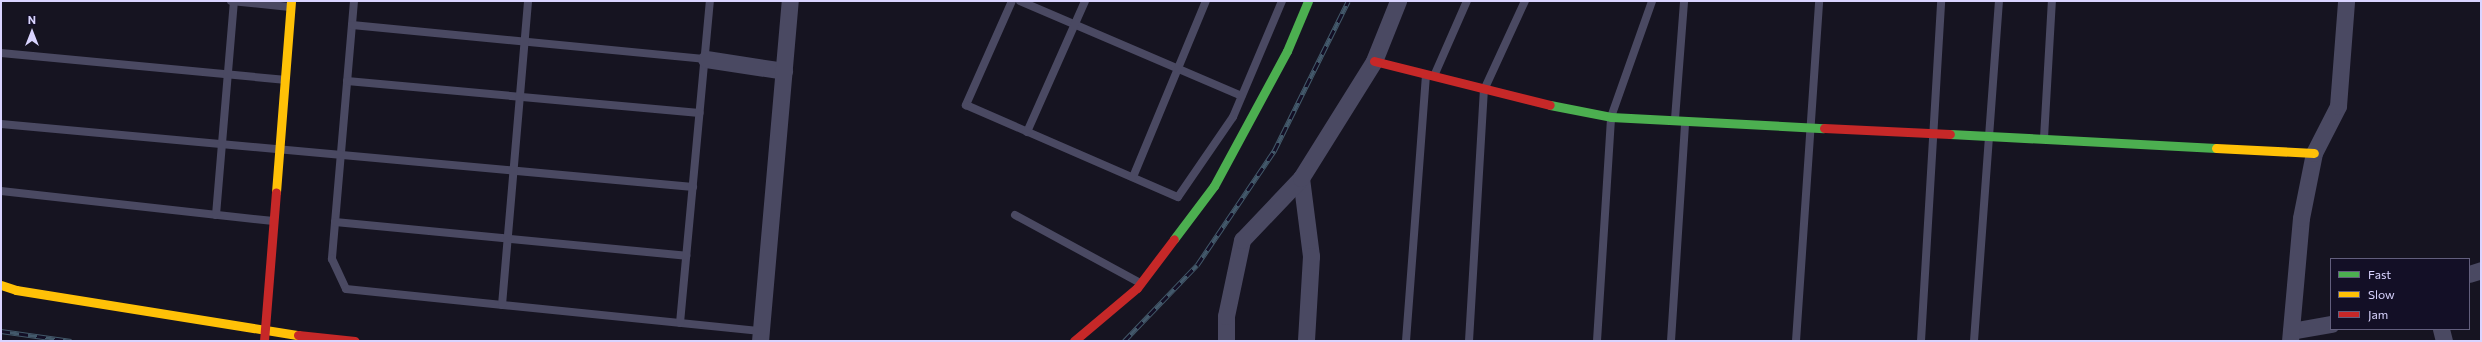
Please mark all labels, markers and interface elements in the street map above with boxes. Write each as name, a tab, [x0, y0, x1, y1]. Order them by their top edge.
north arrow	[12, 12, 52, 52]
text: N	[28, 13, 36, 26]
legend	[2330, 258, 2470, 330]
text: Fast	[2368, 267, 2391, 281]
text: Slow	[2368, 287, 2395, 301]
text: Jam	[2368, 307, 2388, 321]

